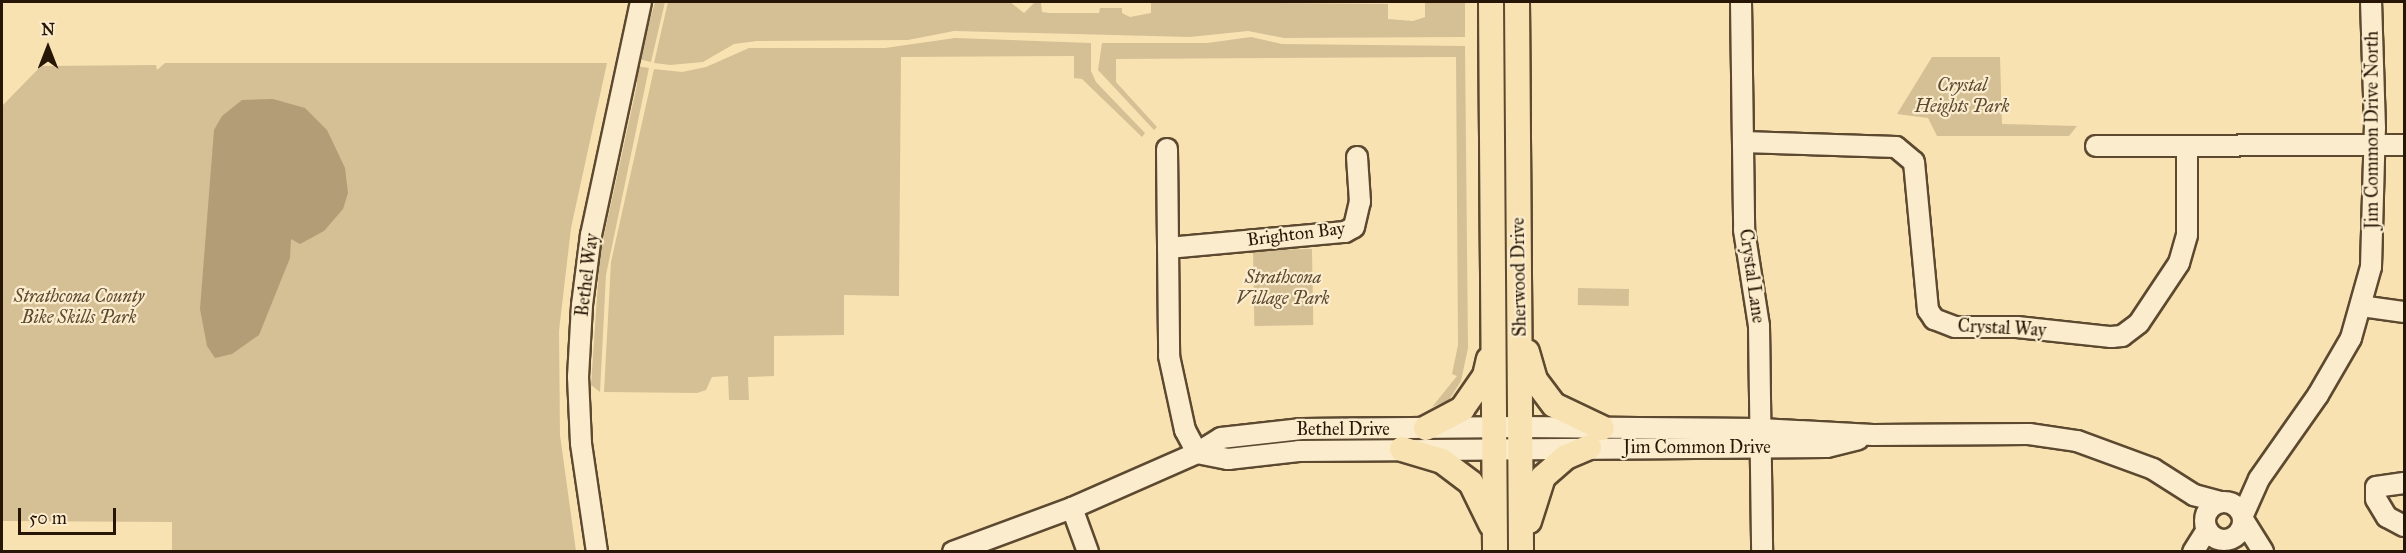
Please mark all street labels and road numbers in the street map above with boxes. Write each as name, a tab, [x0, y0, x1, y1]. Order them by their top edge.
street label: Jim Common Drive North	[2361, 31, 2383, 229]
street label: Brighton Bay	[1246, 217, 1346, 251]
street label: Sherwood Drive	[1507, 217, 1531, 337]
street label: Crystal Lane	[1735, 228, 1769, 324]
street label: Bethel Way	[571, 232, 603, 318]
street label: Crystal Way	[1957, 315, 2047, 341]
street label: Bethel Drive	[1296, 418, 1390, 440]
street label: Jim Common Drive	[1623, 436, 1771, 458]

